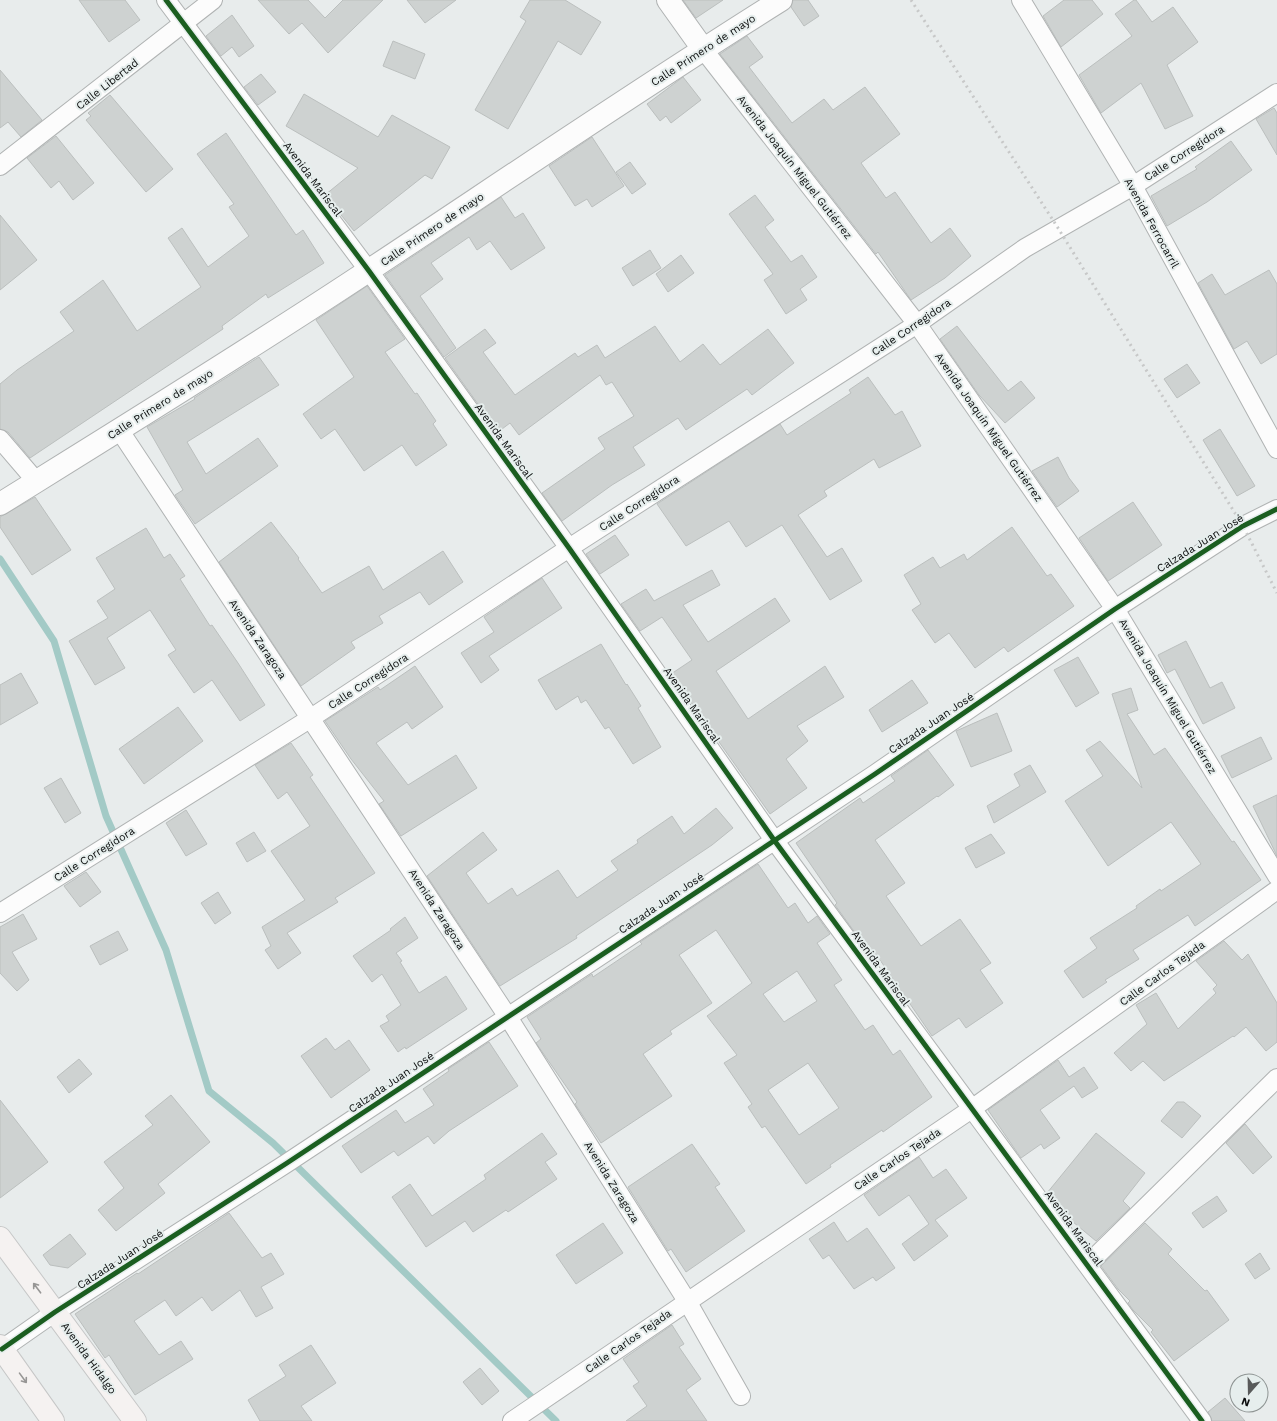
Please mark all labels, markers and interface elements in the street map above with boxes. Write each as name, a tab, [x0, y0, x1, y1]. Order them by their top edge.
street label: Calle Primero de mayo	[649, 12, 758, 89]
street label: Calle Libertad	[74, 56, 141, 113]
street label: Avenida Joaquín Miguel Gutiérrez	[734, 93, 855, 242]
street label: Calle Corregidora	[1142, 123, 1227, 184]
street label: Avenida Mariscal	[280, 140, 345, 220]
street label: Avenida Ferrocarril	[1121, 176, 1182, 271]
street label: Calle Primero de mayo	[378, 190, 486, 269]
street label: Calle Corregidora	[869, 296, 953, 359]
street label: Avenida Joaquín Miguel Gutiérrez	[932, 350, 1045, 504]
street label: Calle Primero de mayo	[105, 367, 215, 442]
street label: Avenida Mariscal	[472, 401, 536, 482]
street label: Calle Corregidora	[597, 473, 682, 534]
street label: Calzada Juan José	[1154, 511, 1246, 575]
street label: Avenida Zaragoza	[226, 597, 289, 682]
street label: Avenida Joaquín Miguel Gutiérrez	[1116, 616, 1219, 776]
street label: Calle Corregidora	[326, 651, 411, 712]
street label: Avenida Mariscal	[660, 665, 723, 746]
street label: Calzada Juan José	[886, 690, 976, 757]
street label: Calle Corregidora	[51, 824, 137, 885]
street label: Avenida Zaragoza	[406, 867, 467, 952]
street label: Calzada Juan José	[616, 870, 706, 937]
street label: Avenida Mariscal	[849, 928, 913, 1009]
street label: Calle Carlos Tejada	[1117, 938, 1207, 1009]
street label: Calzada Juan José	[346, 1049, 436, 1116]
street label: Calle Carlos Tejada	[851, 1125, 943, 1193]
street label: Avenida Zaragoza	[581, 1139, 642, 1225]
street label: Avenida Mariscal	[1042, 1188, 1106, 1269]
street label: Calzada Juan José	[75, 1227, 166, 1292]
one-way arrow	[33, 1282, 41, 1293]
street label: Calle Carlos Tejada	[583, 1307, 674, 1376]
street label: Avenida Hidalgo	[58, 1320, 119, 1397]
one-way arrow	[19, 1372, 27, 1383]
north arrow	[1229, 1373, 1269, 1413]
text: N	[1240, 1394, 1252, 1409]

